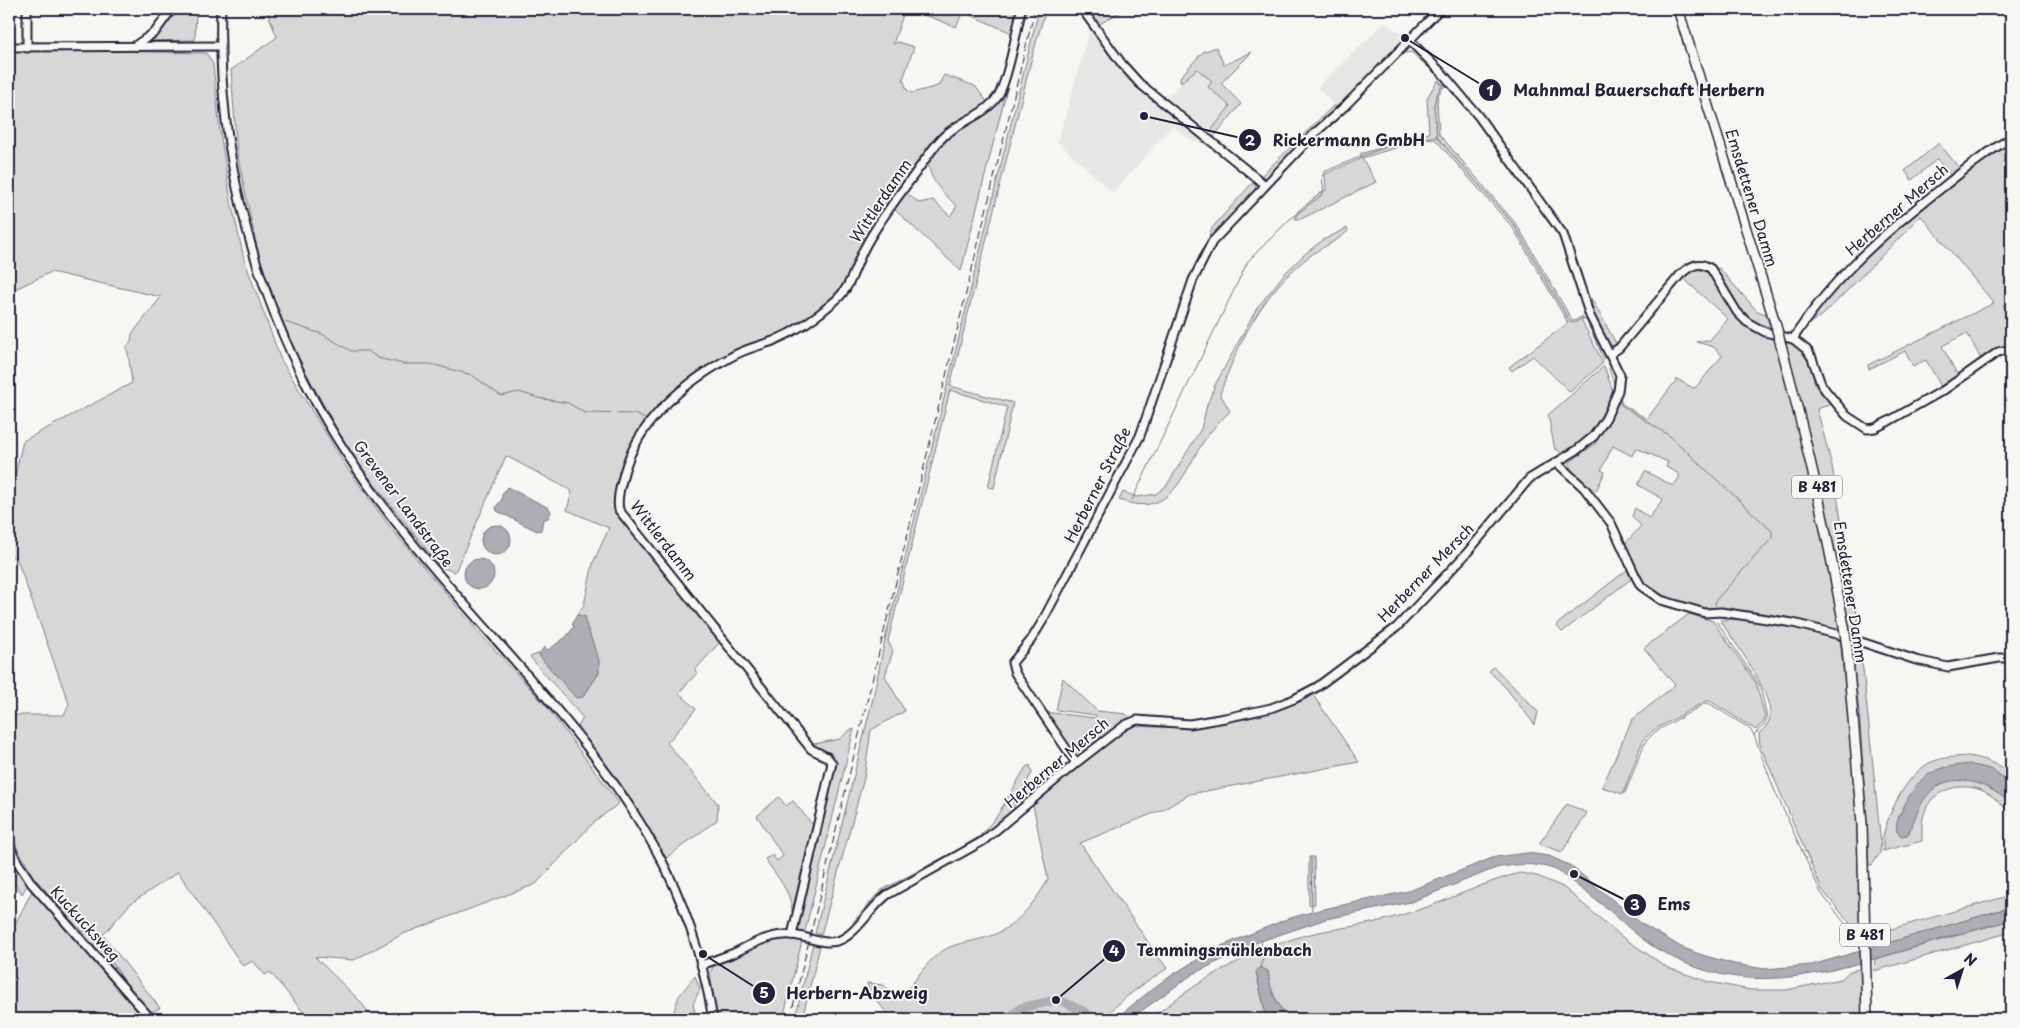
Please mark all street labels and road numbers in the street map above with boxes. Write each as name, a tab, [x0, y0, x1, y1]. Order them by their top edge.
street label: Emsdettener Damm	[1721, 126, 1784, 269]
street label: Wittlerdamm	[843, 154, 916, 247]
street label: Herberner Mersch	[1839, 157, 1953, 260]
street label: Herberner Straße	[1058, 422, 1136, 546]
street label: Grevener Landstraße	[349, 435, 460, 572]
road number: B 481	[1792, 476, 1842, 498]
street label: Wittlerdamm	[625, 495, 703, 585]
street label: Herberner Mersch	[1371, 517, 1478, 627]
street label: Emsdettener Damm	[1829, 519, 1874, 664]
street label: Herberner Mersch	[999, 711, 1113, 812]
street label: Kuckucksweg	[46, 880, 126, 966]
road number: B 481	[1840, 924, 1890, 946]

